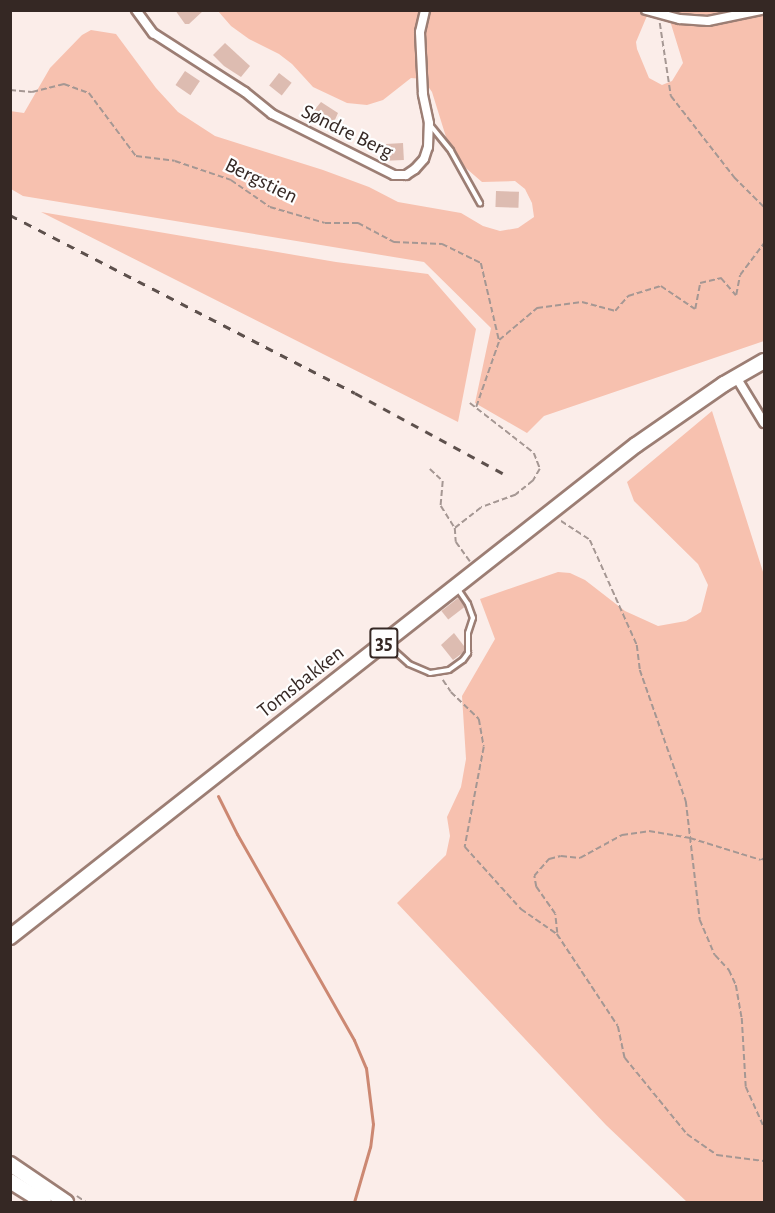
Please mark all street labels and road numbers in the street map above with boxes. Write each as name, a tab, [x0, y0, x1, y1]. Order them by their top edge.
street label: Søndre Berg	[297, 99, 397, 165]
street label: Bergstien	[221, 153, 301, 209]
road number: 35	[369, 626, 399, 660]
street label: Tomsbakken	[253, 640, 349, 724]

